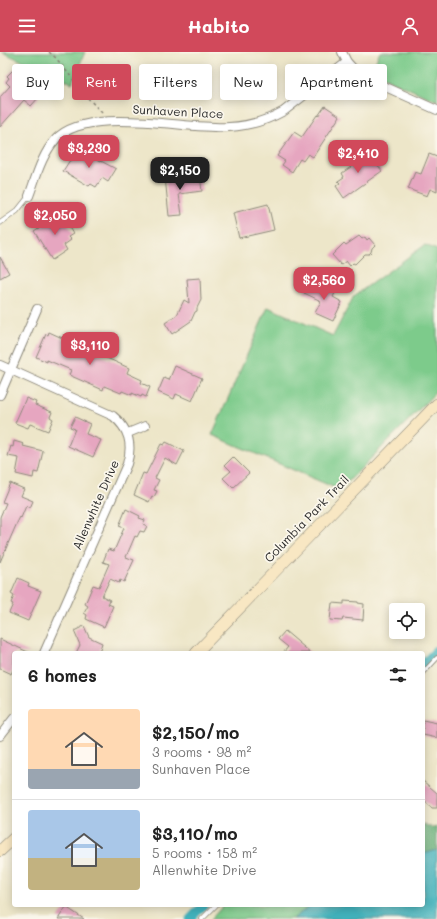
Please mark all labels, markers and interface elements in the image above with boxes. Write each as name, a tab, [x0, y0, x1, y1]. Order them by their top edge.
text: Habito	[188, 14, 250, 38]
icon: menu	[16, 15, 38, 37]
icon: person	[399, 15, 421, 37]
chip: Buy	[12, 64, 64, 100]
chip: Rent	[72, 64, 131, 100]
chip: Filters	[139, 64, 212, 100]
chip: New	[220, 64, 277, 100]
chip: Apartment	[285, 64, 387, 100]
street label: Sunhaven Place	[132, 101, 224, 121]
pin: $3,230	[56, 135, 122, 169]
text: $3,230	[67, 139, 111, 156]
pin: $2,410	[325, 140, 391, 174]
text: $2,410	[337, 144, 379, 161]
pin: $2,150	[147, 157, 213, 191]
text: $2,150	[159, 161, 201, 178]
pin: $2,050	[22, 202, 88, 236]
text: $2,050	[33, 206, 77, 223]
pin: $2,560	[291, 267, 357, 301]
text: $2,560	[302, 271, 346, 288]
pin: $3,110	[57, 332, 123, 366]
text: $3,110	[70, 336, 110, 353]
street label: Allenwhite Drive	[68, 457, 122, 552]
street label: Columbia Park Trail	[260, 471, 352, 565]
map controls	[389, 603, 425, 639]
button: locate	[389, 603, 425, 639]
text: 6 homes	[28, 664, 97, 686]
icon: filters	[387, 664, 409, 686]
text: $2,150/mo	[152, 721, 239, 743]
icon: home	[60, 725, 108, 773]
text: 3 rooms · 98 m²	[152, 743, 251, 760]
text: Sunhaven Place	[152, 760, 250, 777]
text: $3,110/mo	[152, 822, 238, 844]
icon: home	[60, 826, 108, 874]
text: 5 rooms · 158 m²	[152, 844, 257, 861]
text: Allenwhite Drive	[152, 861, 256, 878]

